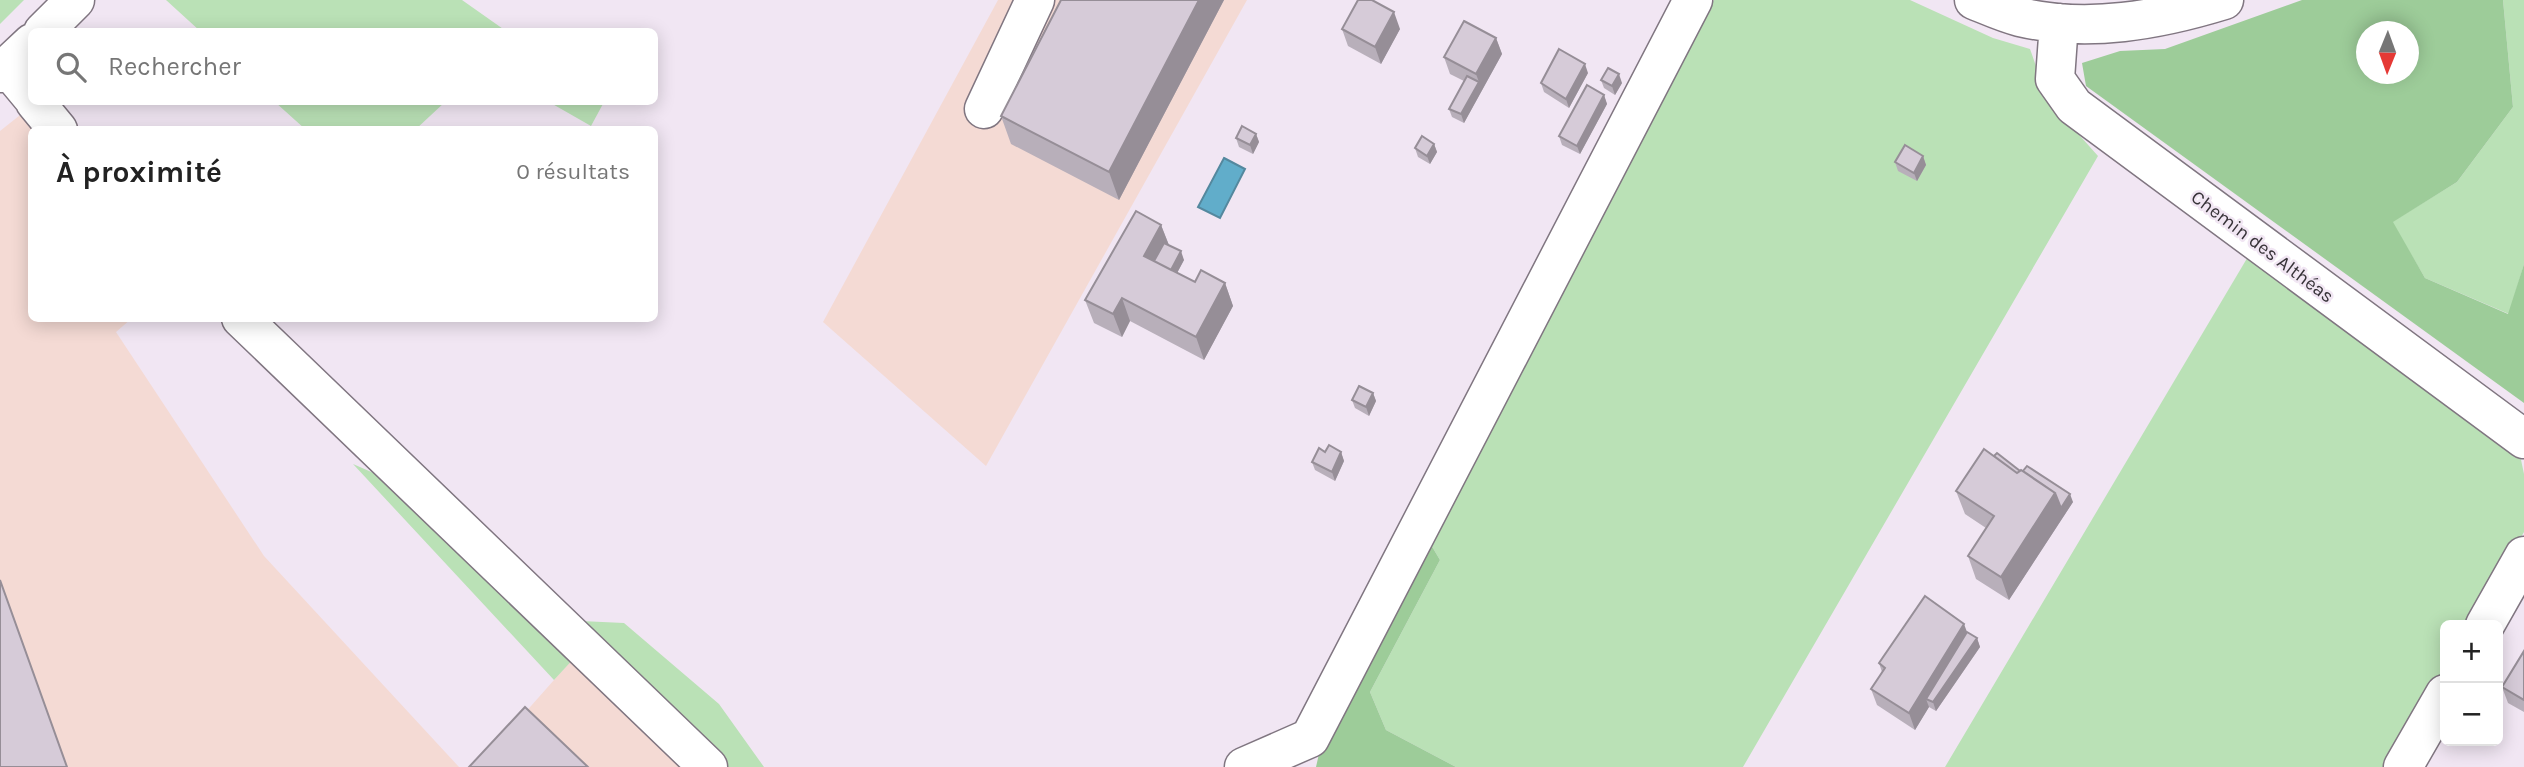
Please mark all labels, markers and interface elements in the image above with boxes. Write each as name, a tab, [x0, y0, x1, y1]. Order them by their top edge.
north arrow	[2356, 21, 2419, 84]
search box	[28, 28, 658, 105]
icon: search	[52, 48, 90, 86]
text: Rechercher	[108, 51, 241, 82]
text: À proximité	[56, 154, 222, 190]
text: 0 résultats	[516, 158, 630, 185]
street label: Chemin des Althéas	[2187, 186, 2338, 308]
map controls	[2440, 620, 2503, 746]
button: +	[2440, 620, 2503, 683]
button: −	[2440, 683, 2503, 746]

